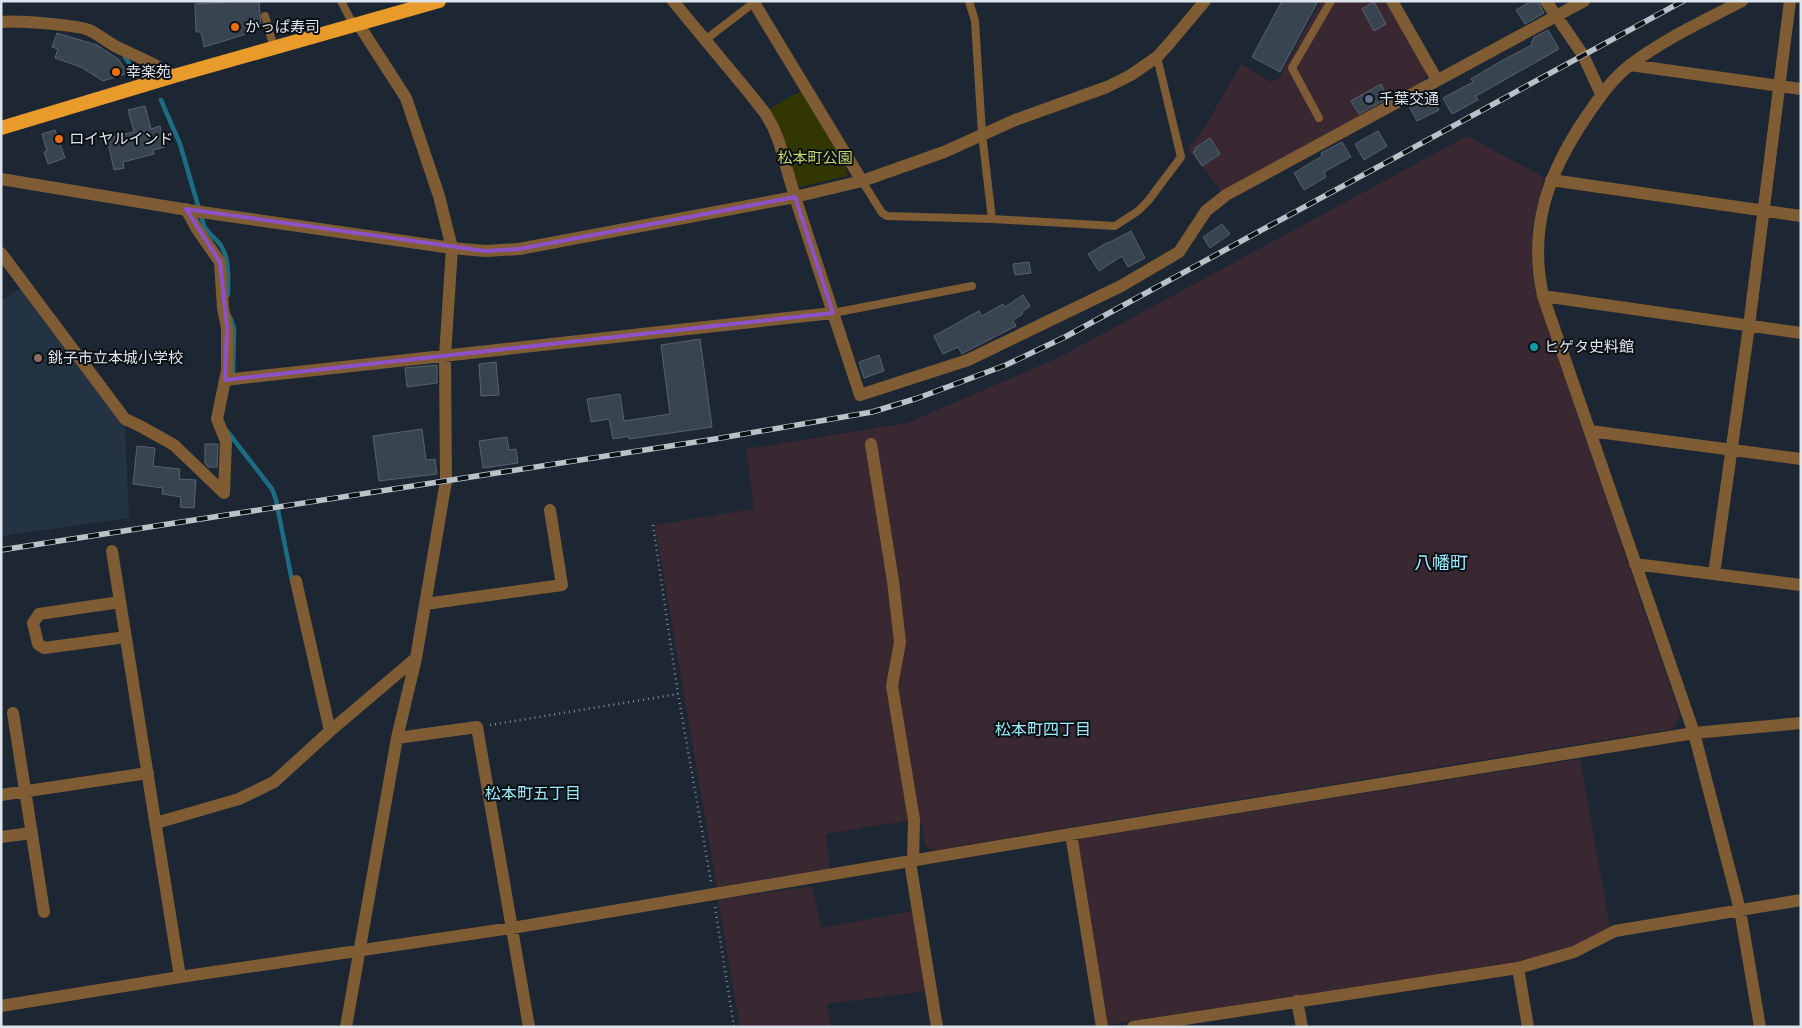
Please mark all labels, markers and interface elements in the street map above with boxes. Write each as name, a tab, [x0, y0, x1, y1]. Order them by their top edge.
place label: かっぱ寿司	[245, 18, 320, 35]
marker: かっぱ寿司	[229, 21, 241, 33]
place label: 幸楽苑	[126, 63, 171, 80]
marker: 幸楽苑	[110, 66, 122, 78]
place label: 千葉交通	[1379, 90, 1439, 107]
marker: 千葉交通	[1363, 93, 1375, 105]
place label: ロイヤルインド	[69, 130, 174, 147]
marker: ロイヤルインド	[53, 133, 65, 145]
park label: 松本町公園	[777, 149, 853, 166]
place label: ヒゲタ史料館	[1544, 338, 1634, 355]
marker: ヒゲタ史料館	[1528, 341, 1540, 353]
place label: 銚子市立本城小学校	[48, 349, 183, 366]
marker: 銚子市立本城小学校	[32, 352, 44, 364]
district label: 八幡町	[1414, 553, 1468, 573]
district label: 松本町四丁目	[995, 721, 1091, 738]
district label: 松本町五丁目	[485, 785, 581, 802]

